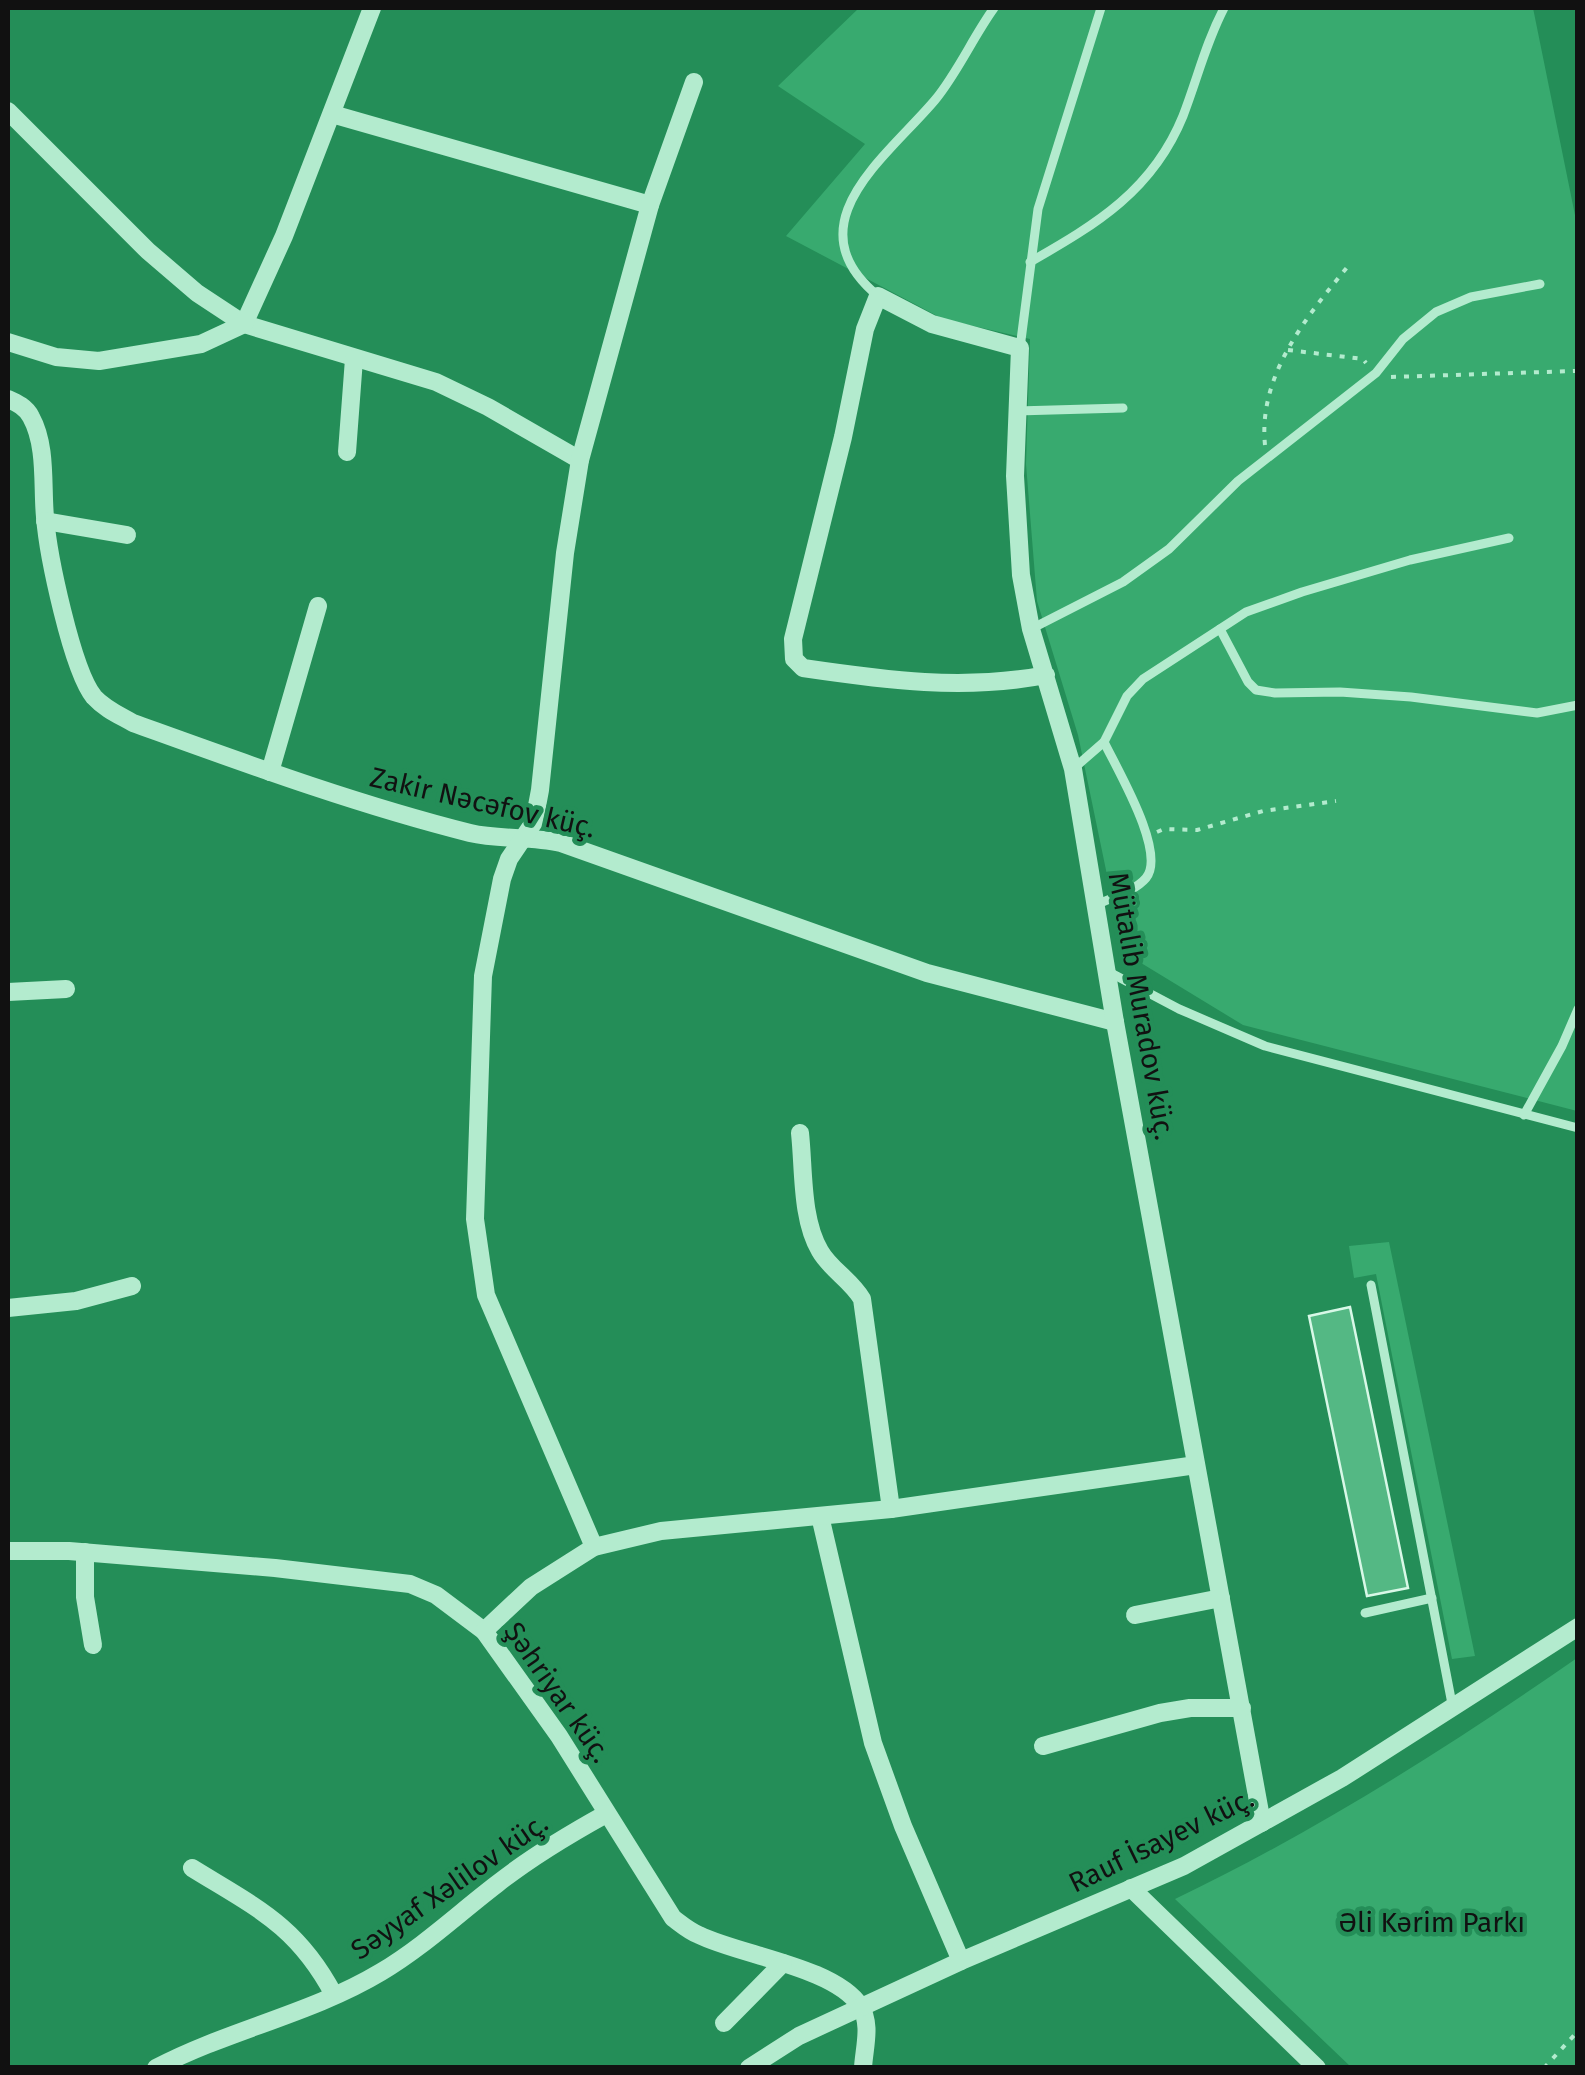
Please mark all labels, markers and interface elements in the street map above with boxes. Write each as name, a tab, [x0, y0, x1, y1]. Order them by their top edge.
street label: Zakir Nəcəfov küç.	[367, 761, 599, 844]
street label: Mütalib Muradov küç.	[1102, 870, 1181, 1143]
street label: Şəhriyar küç.	[497, 1616, 618, 1769]
street label: Rauf İsayev küç.	[1063, 1781, 1259, 1899]
street label: Səyyaf Xəlilov küç.	[345, 1806, 554, 1967]
park label: Əli Kərim Parkı	[1339, 1906, 1525, 1939]

